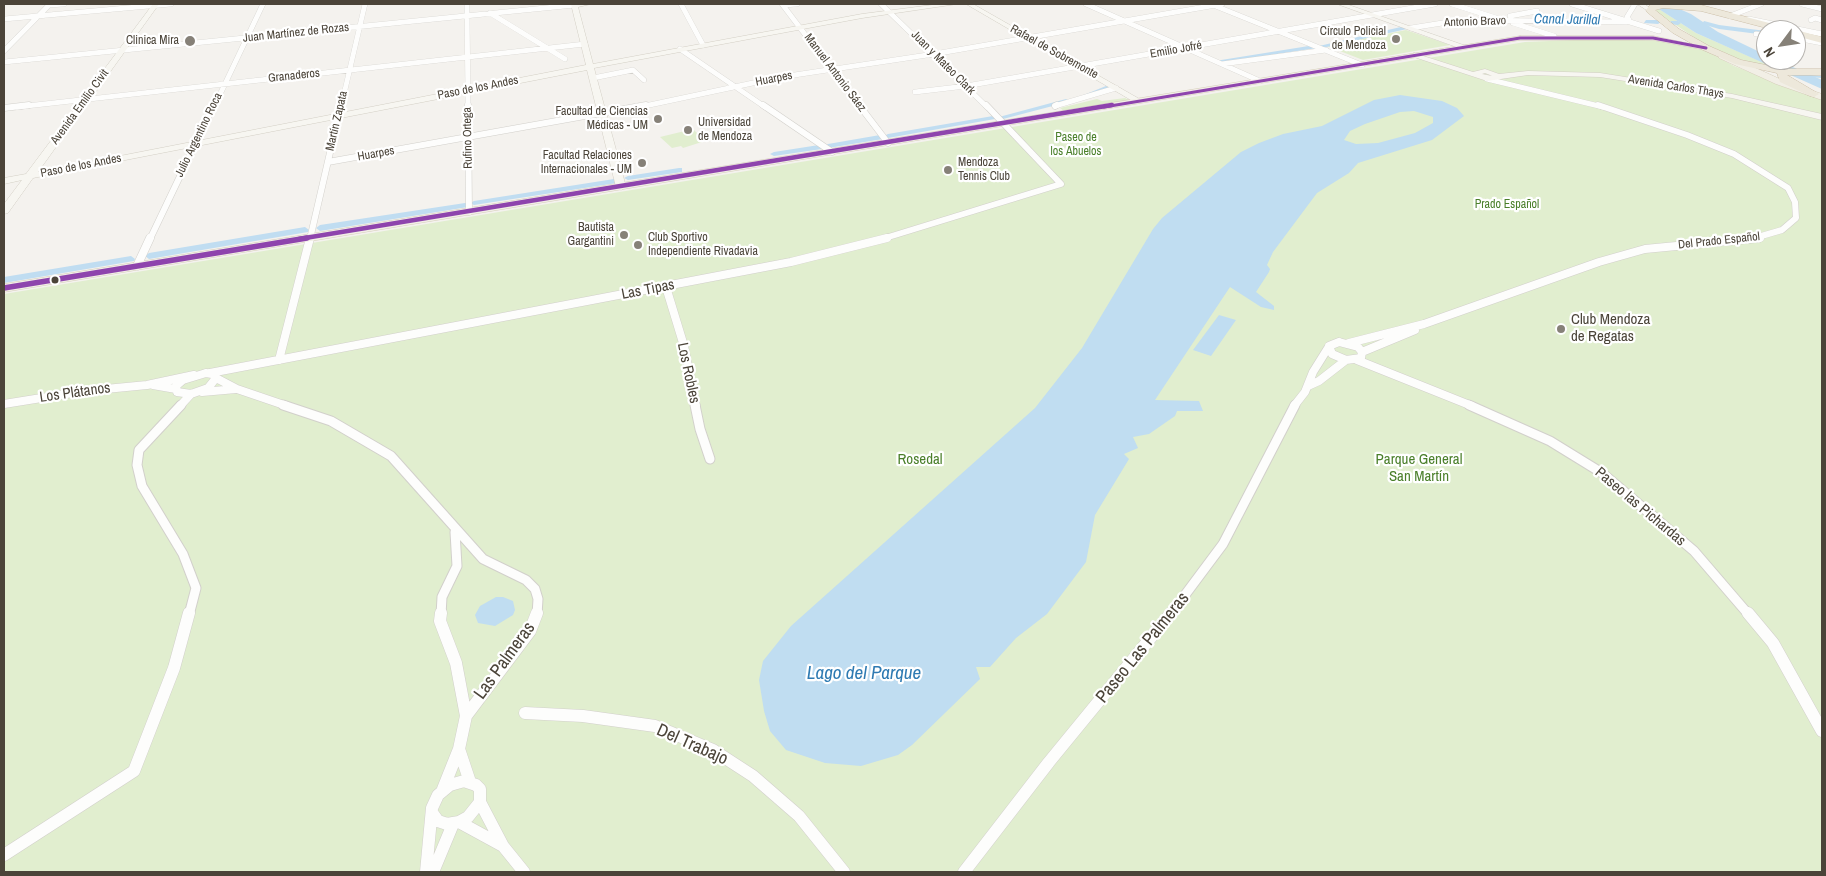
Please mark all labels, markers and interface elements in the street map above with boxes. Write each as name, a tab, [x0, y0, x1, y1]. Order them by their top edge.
water label: Canal Jarillal	[1534, 11, 1600, 29]
street label: Antonio Bravo	[1444, 14, 1506, 30]
street label: Juan Martínez de Rozas	[242, 20, 350, 46]
north arrow	[1756, 20, 1806, 70]
street label: Rafael de Sobremonte	[1007, 22, 1101, 82]
place label: Círculo Policial de Mendoza	[1320, 25, 1386, 53]
street label: Juan y Mateo Clark	[908, 28, 978, 98]
street label: Manuel Antonio Sáez	[801, 31, 869, 115]
marker: Círculo Policial de Mendoza	[1390, 33, 1402, 45]
place label: Clinica Mira	[126, 34, 179, 48]
marker: Clinica Mira	[183, 34, 197, 48]
street label: Emilio Jofré	[1149, 38, 1203, 62]
text: N	[1759, 44, 1779, 60]
street label: Granaderos	[267, 66, 321, 86]
street label: Avenida Emilio Civit	[48, 67, 112, 147]
street label: Huarpes	[754, 68, 794, 90]
street label: Avenida Carlos Thays	[1627, 72, 1725, 102]
street label: Paso de los Andes	[436, 73, 520, 103]
street label: Martín Zapata	[323, 90, 351, 152]
street label: Julio Argentino Roca	[172, 91, 226, 179]
place label: Facultad de Ciencias Médicas - UM	[555, 105, 648, 133]
street label: Rufino Ortega	[460, 107, 476, 169]
marker: Facultad de Ciencias Médicas - UM	[652, 113, 664, 125]
place label: Universidad de Mendoza	[698, 116, 752, 144]
marker: Universidad de Mendoza	[682, 124, 694, 136]
park label: Paseo de los Abuelos	[1051, 131, 1101, 159]
street label: Huarpes	[356, 144, 396, 164]
place label: Facultad Relaciones Internacionales - UM	[541, 149, 632, 177]
street label: Paso de los Andes	[39, 151, 123, 181]
place label: Mendoza Tennis Club	[958, 156, 1010, 184]
marker: Facultad Relaciones Internacionales - UM	[636, 157, 648, 169]
marker: Mendoza Tennis Club	[942, 164, 954, 176]
park label: Prado Español	[1475, 198, 1539, 212]
place label: Bautista Gargantini	[568, 221, 614, 249]
marker: Bautista Gargantini	[618, 229, 630, 241]
street label: Del Prado Español	[1677, 230, 1761, 252]
place label: Club Sportivo Independiente Rivadavia	[648, 231, 758, 259]
marker: Club Sportivo Independiente Rivadavia	[632, 239, 644, 251]
unlabelled marker	[50, 275, 60, 285]
street label: Las Tipas	[620, 276, 676, 304]
place label: Club Mendoza de Regatas	[1571, 311, 1650, 346]
marker: Club Mendoza de Regatas	[1555, 323, 1567, 335]
street label: Los Robles	[673, 341, 703, 405]
street label: Los Plátanos	[39, 379, 111, 407]
park label: Rosedal	[897, 451, 943, 469]
park label: Parque General San Martín	[1376, 451, 1462, 486]
street label: Paseo las Pichardas	[1591, 464, 1689, 550]
street label: Paseo Las Palmeras	[1092, 588, 1194, 708]
street label: Las Palmeras	[470, 618, 540, 704]
water label: Lago del Parque	[807, 663, 921, 685]
street label: Del Trabajo	[653, 720, 731, 770]

